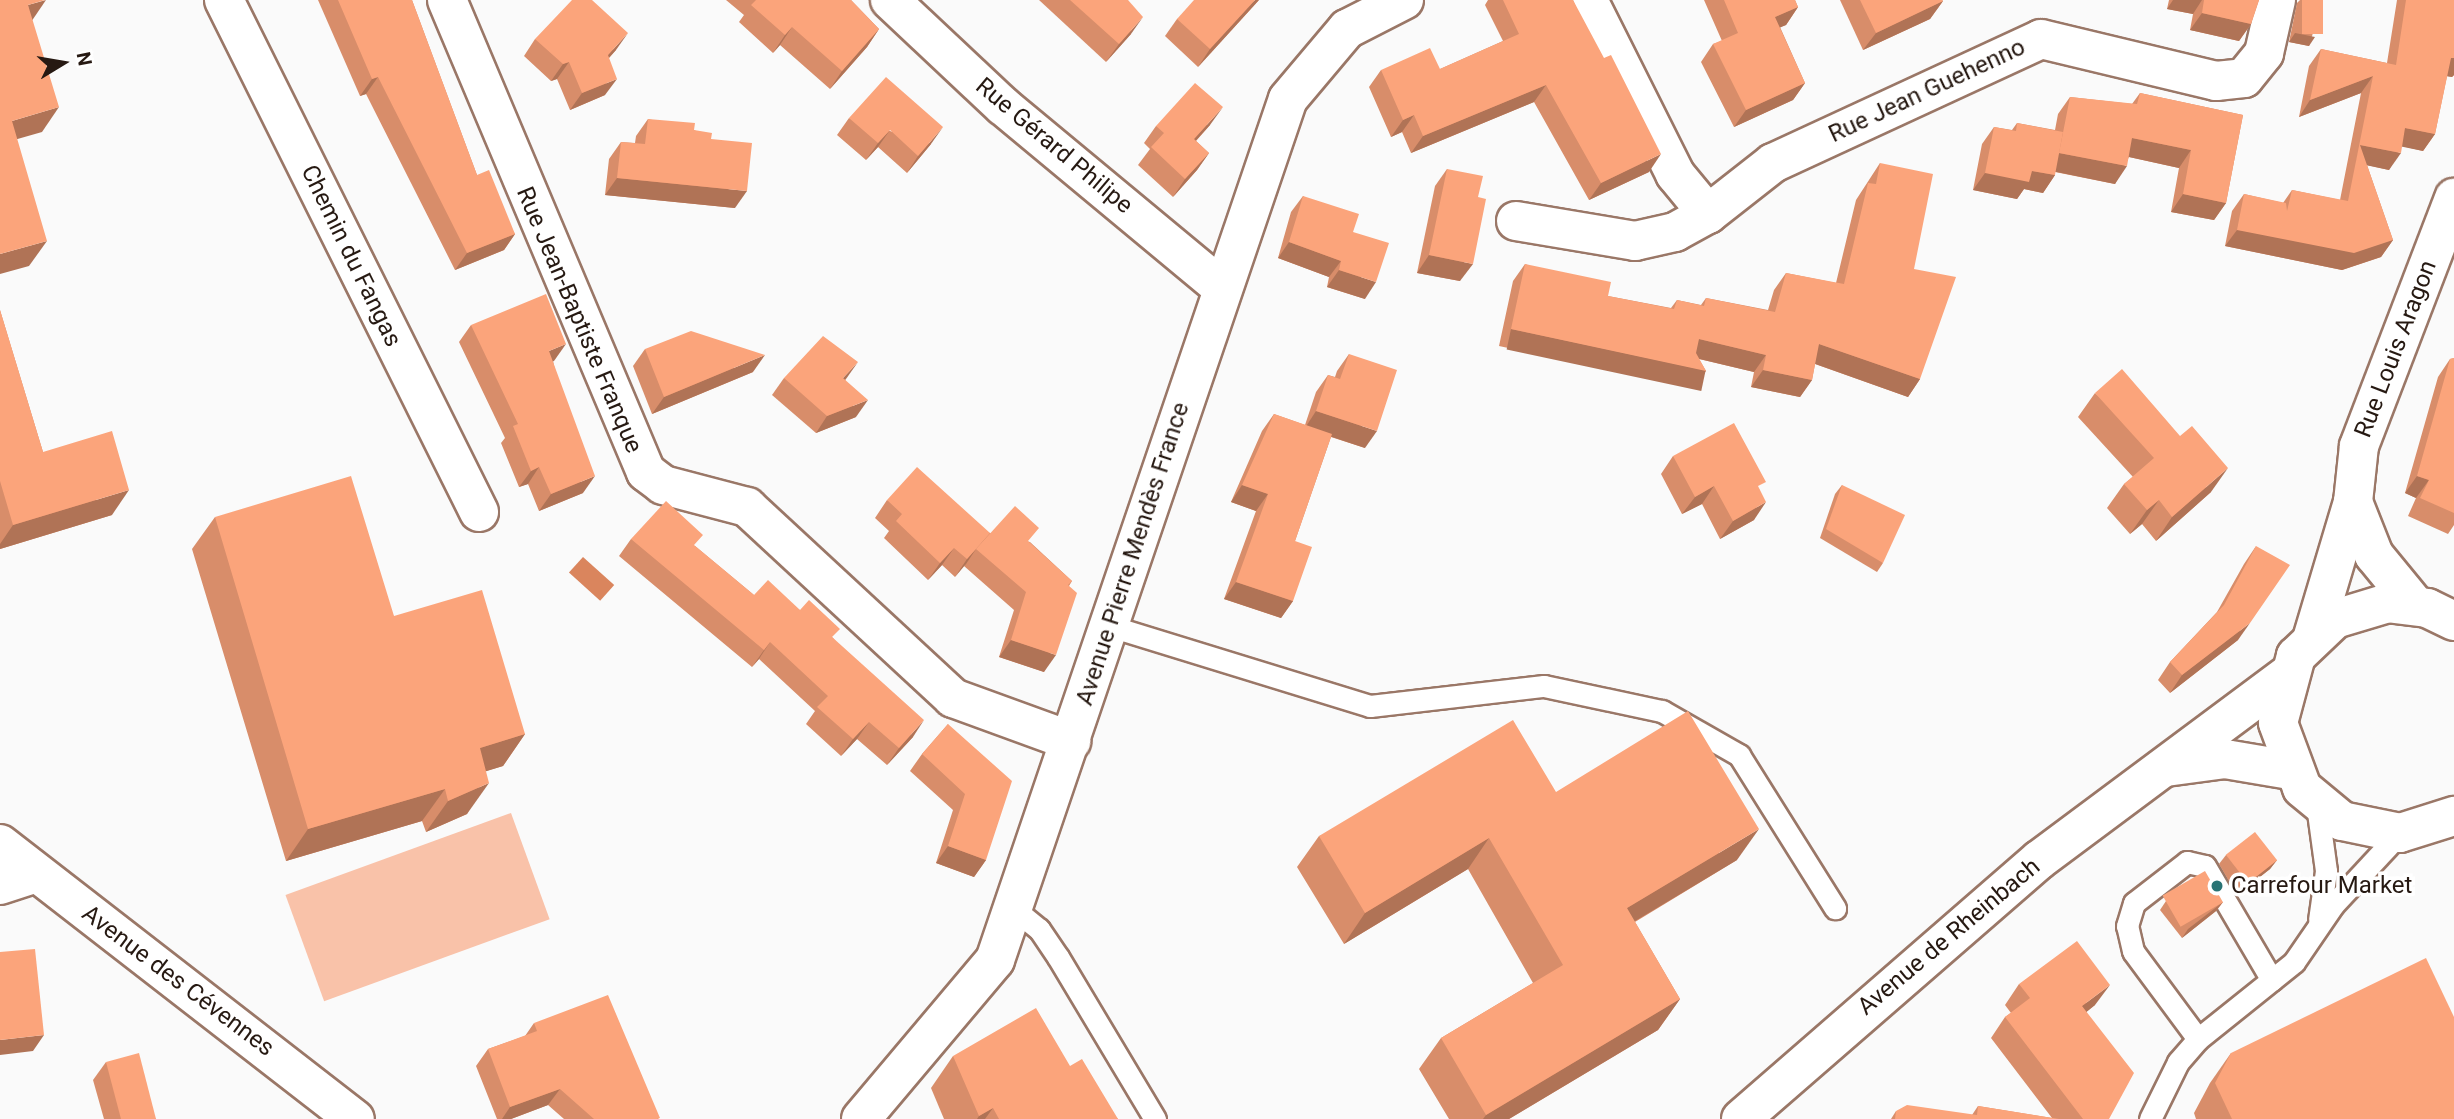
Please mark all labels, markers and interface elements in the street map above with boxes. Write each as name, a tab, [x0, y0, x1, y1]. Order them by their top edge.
north arrow	[28, 28, 98, 98]
street label: Rue Jean Guehenno	[1824, 33, 2030, 149]
text: N	[72, 50, 97, 68]
street label: Rue Gérard Philipe	[970, 72, 1138, 220]
street label: Chemin du Fangas	[295, 160, 407, 352]
street label: Rue Jean-Baptiste Franque	[510, 183, 648, 457]
street label: Rue Louis Aragon	[2349, 256, 2443, 442]
street label: Avenue Pierre Mendès France	[1070, 399, 1196, 709]
street label: Avenue de Rheinbach	[1852, 852, 2046, 1022]
place label: Carrefour Market	[2231, 872, 2412, 900]
marker: Carrefour Market	[2209, 878, 2225, 894]
street label: Avenue des Cévennes	[76, 899, 280, 1063]

